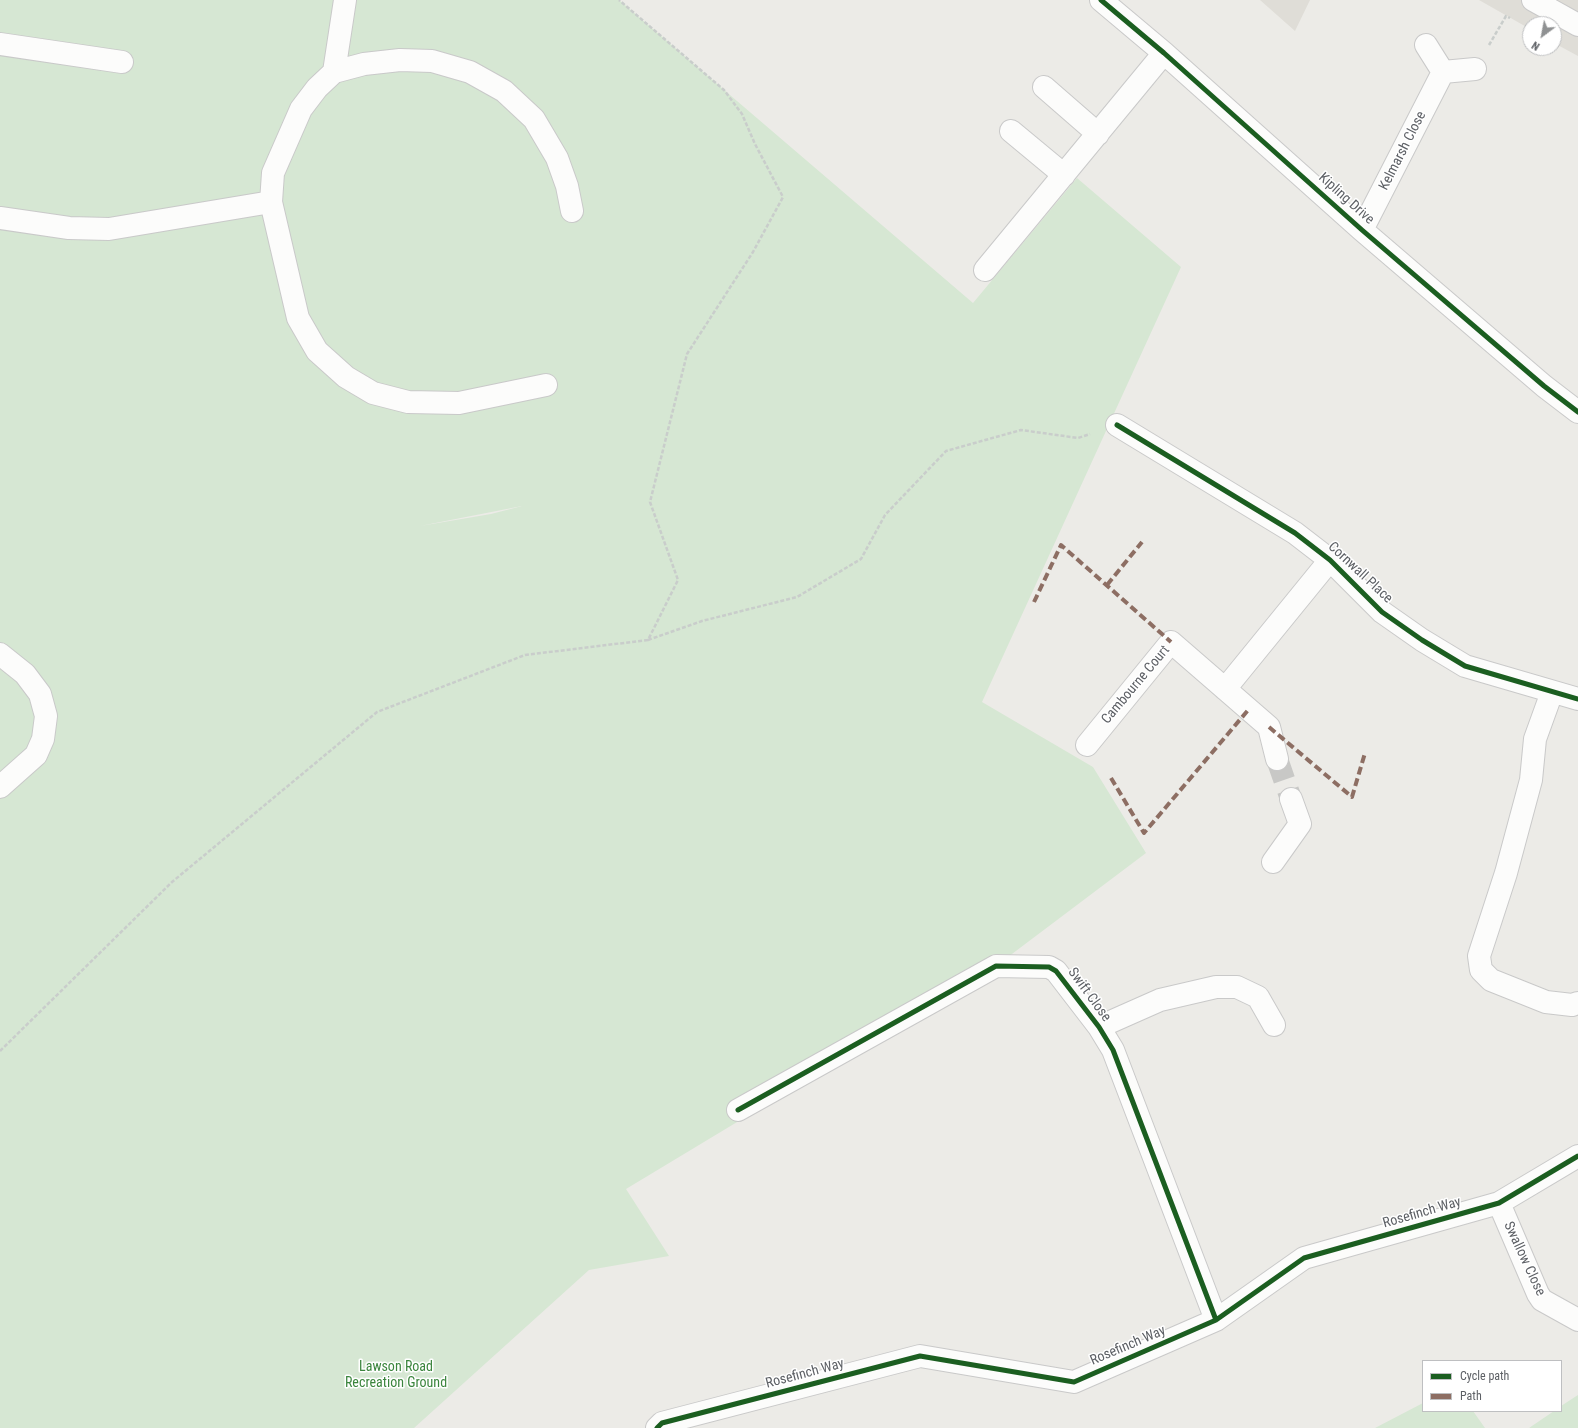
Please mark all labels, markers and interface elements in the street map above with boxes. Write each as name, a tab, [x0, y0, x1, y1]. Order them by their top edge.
north arrow	[1522, 16, 1562, 56]
text: N	[1530, 38, 1542, 53]
street label: Kelmarsh Close	[1376, 109, 1430, 193]
street label: Kipling Drive	[1315, 170, 1377, 228]
street label: Cornwall Place	[1324, 539, 1396, 607]
street label: Cambourne Court	[1098, 642, 1174, 728]
street label: Swift Close	[1064, 965, 1114, 1025]
street label: Rosefinch Way	[1381, 1194, 1463, 1232]
street label: Swallow Close	[1499, 1219, 1549, 1299]
street label: Rosefinch Way	[1088, 1323, 1168, 1369]
street label: Rosefinch Way	[764, 1355, 846, 1393]
park label: Lawson Road Recreation Ground	[345, 1359, 447, 1392]
legend	[1422, 1360, 1562, 1412]
text: Cycle path	[1460, 1369, 1509, 1383]
text: Path	[1460, 1389, 1482, 1403]

